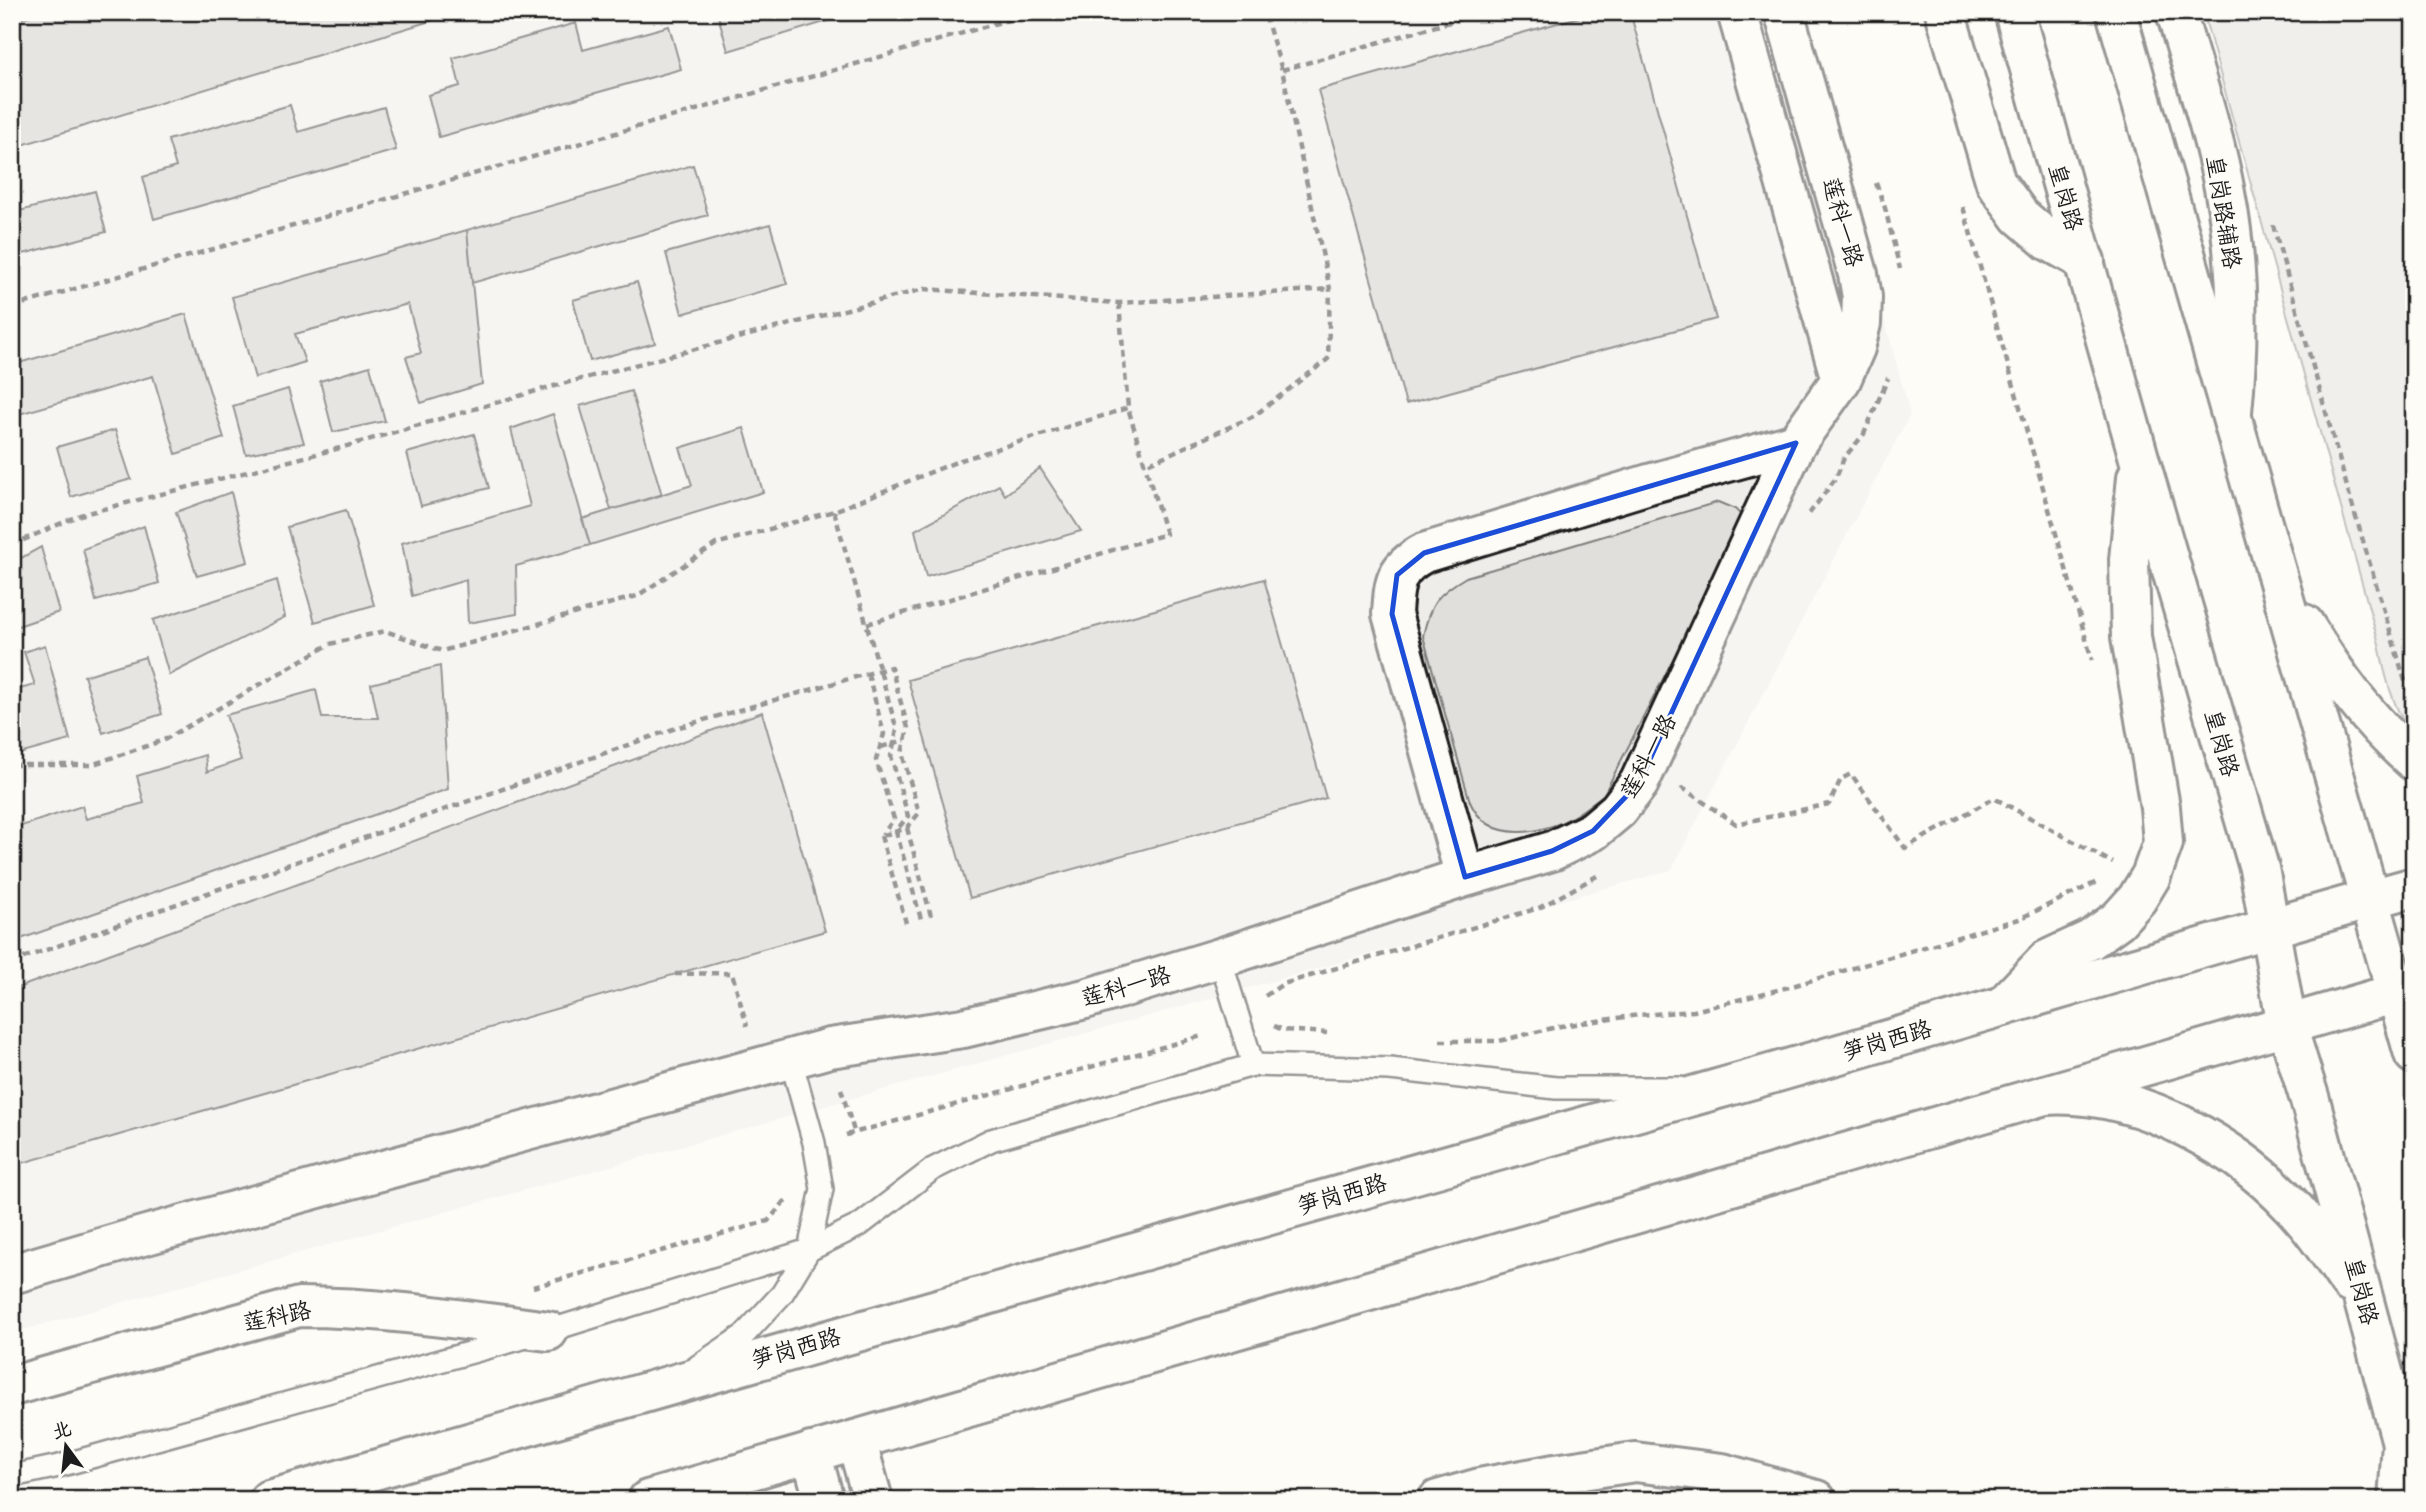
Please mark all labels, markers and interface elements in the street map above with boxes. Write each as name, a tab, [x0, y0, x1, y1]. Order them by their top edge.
street label: 皇岗路辅路	[2200, 153, 2247, 271]
street label: 皇岗路	[2042, 160, 2089, 234]
street label: 莲科一路	[1816, 174, 1869, 270]
street label: 皇岗路	[2198, 706, 2245, 780]
street label: 莲科一路	[1614, 709, 1683, 804]
street label: 莲科一路	[1078, 960, 1174, 1013]
street label: 笋岗西路	[1839, 1014, 1935, 1067]
street label: 笋岗西路	[1294, 1168, 1390, 1221]
street label: 皇岗路	[2339, 1254, 2384, 1328]
street label: 莲科路	[240, 1295, 314, 1338]
street label: 笋岗西路	[748, 1322, 844, 1375]
north arrow	[32, 1410, 102, 1480]
text: 北	[50, 1416, 74, 1445]

